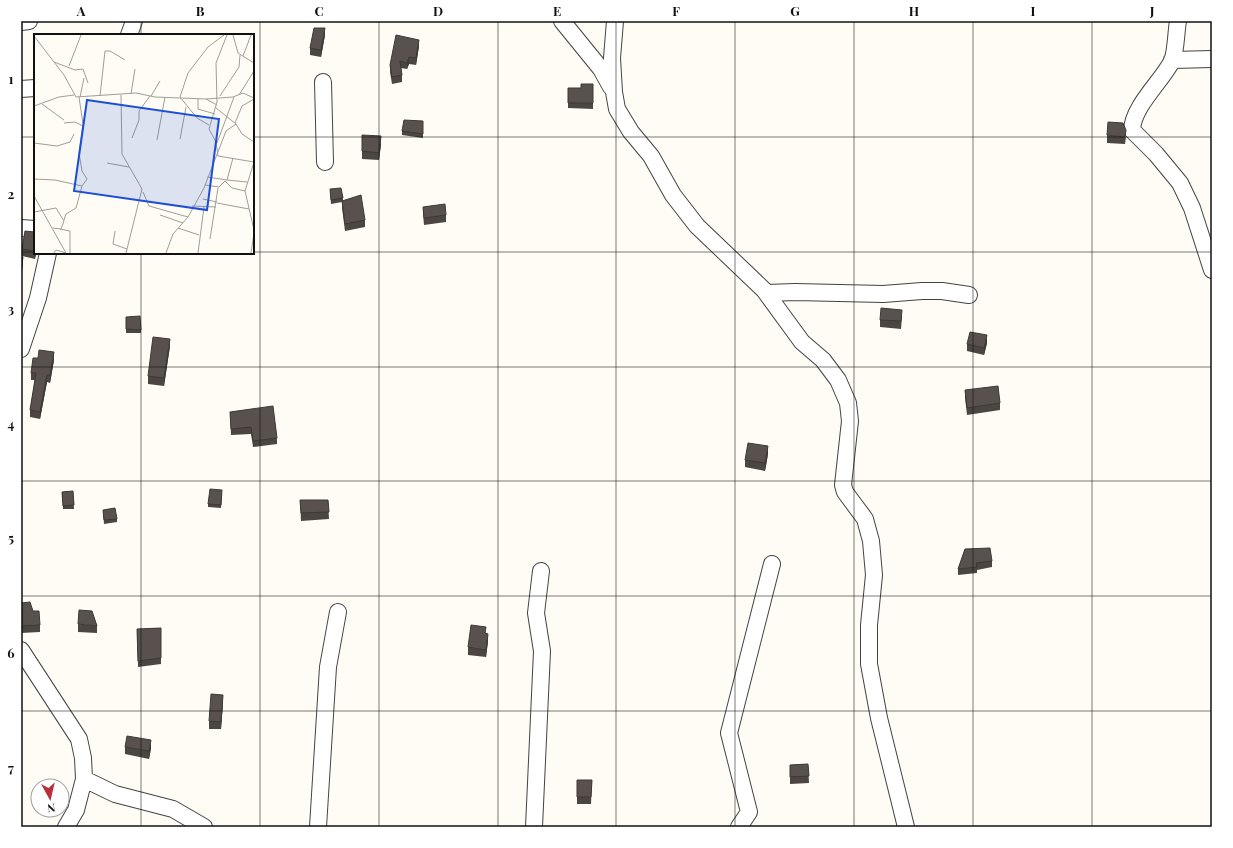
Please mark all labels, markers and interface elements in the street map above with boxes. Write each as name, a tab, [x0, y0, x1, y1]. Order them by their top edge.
text: A	[76, 2, 86, 19]
text: B	[196, 2, 205, 19]
text: C	[314, 2, 324, 19]
text: D	[433, 2, 443, 19]
text: E	[553, 2, 561, 19]
text: F	[672, 2, 680, 19]
text: G	[790, 2, 800, 19]
text: H	[909, 2, 919, 19]
text: I	[1031, 2, 1036, 19]
text: J	[1149, 2, 1155, 19]
inset map	[34, 34, 254, 254]
text: 1	[9, 70, 14, 87]
text: 2	[8, 185, 15, 202]
text: 3	[8, 300, 14, 317]
text: 4	[8, 415, 15, 432]
text: 5	[8, 529, 14, 546]
text: 6	[7, 644, 15, 661]
text: 7	[8, 759, 14, 776]
north arrow	[30, 778, 70, 818]
text: N	[46, 800, 56, 816]

